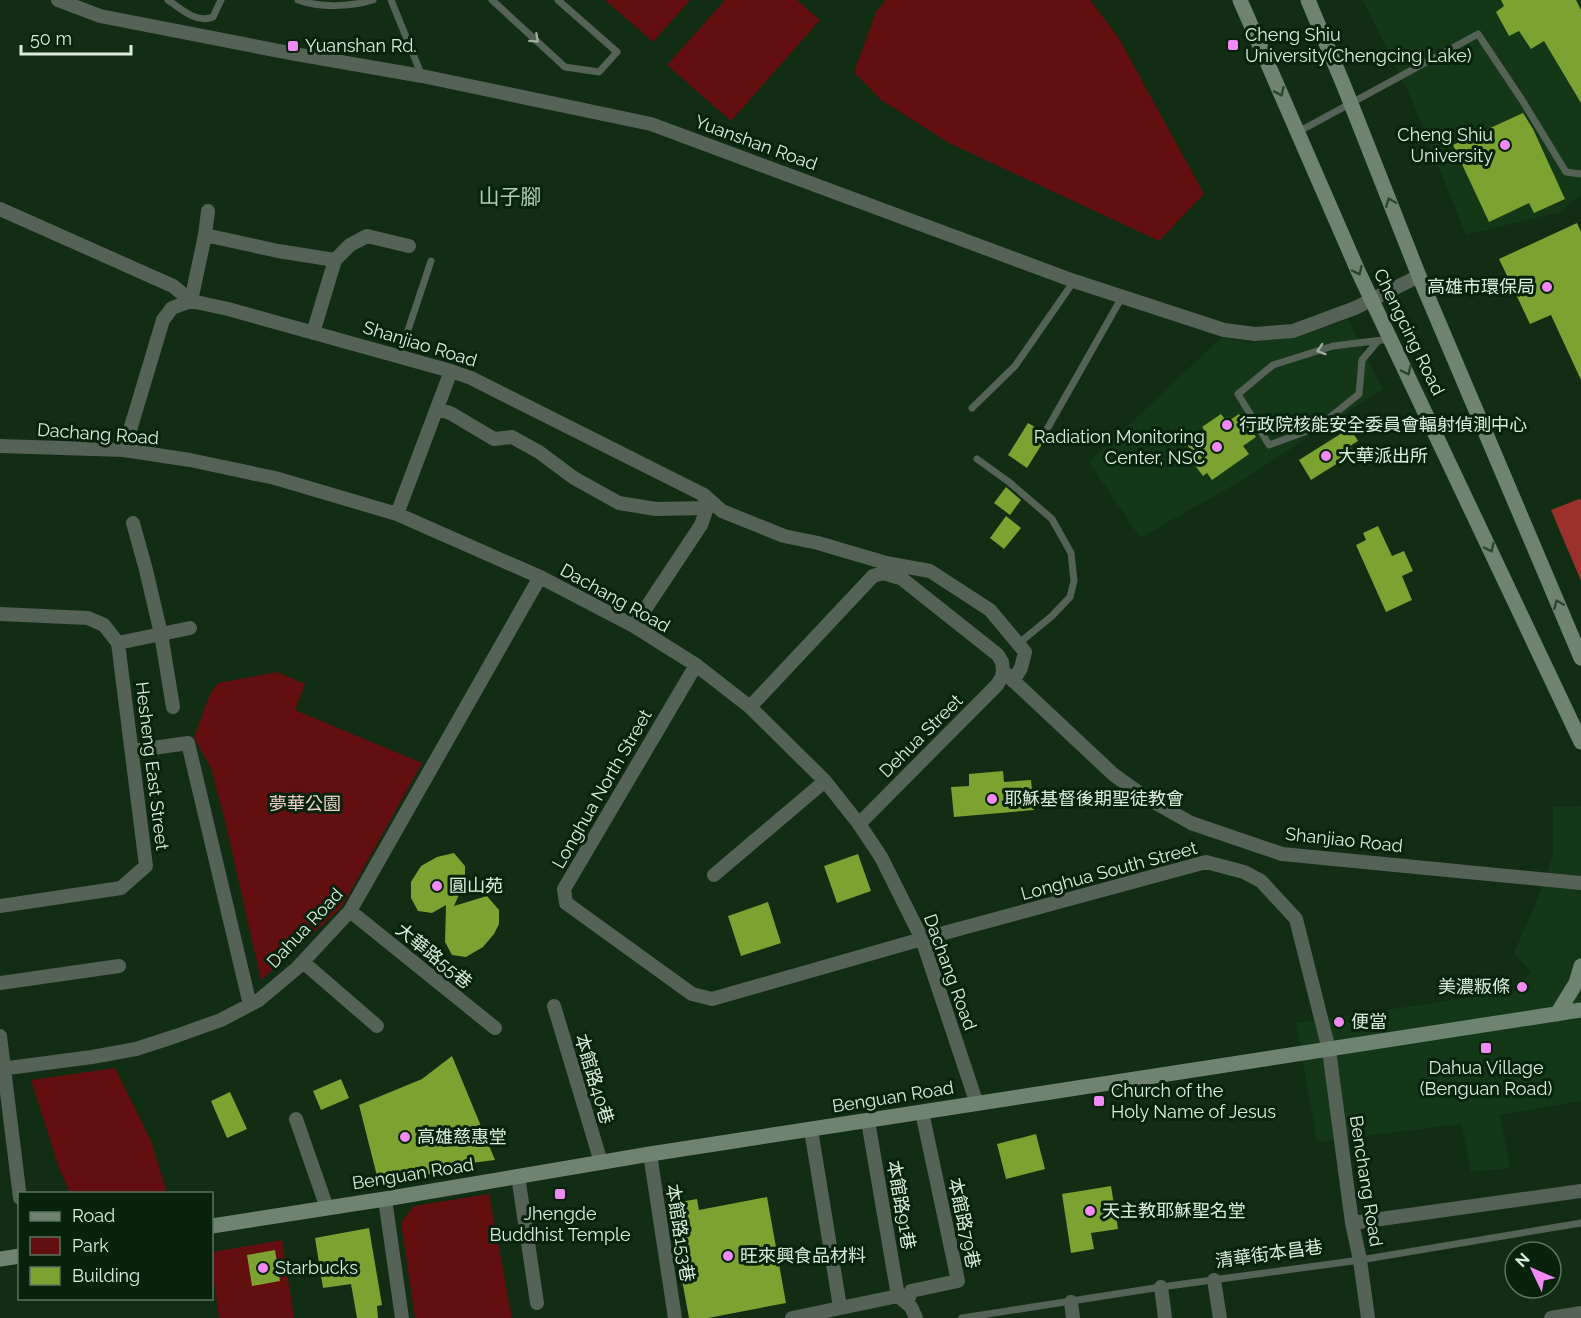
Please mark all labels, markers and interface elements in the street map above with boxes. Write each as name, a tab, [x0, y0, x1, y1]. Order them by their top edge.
scale bar	[21, 18, 130, 56]
place label: Cheng Shiu University(Chengcing Lake)	[1245, 24, 1472, 66]
text: 50 m	[30, 28, 72, 49]
one-way arrow	[528, 32, 539, 43]
place label: Yuanshan Rd.	[305, 35, 417, 56]
marker: Cheng Shiu University(Chengcing Lake)	[1226, 38, 1240, 52]
marker: Yuanshan Rd.	[286, 39, 300, 53]
one-way arrow	[1273, 86, 1285, 97]
street label: Yuanshan Road	[692, 111, 820, 174]
place label: Cheng Shiu University	[1397, 124, 1493, 166]
marker: Cheng Shiu University	[1498, 138, 1512, 152]
district label: 山子腳	[479, 184, 542, 209]
one-way arrow	[1385, 197, 1397, 208]
one-way arrow	[1351, 264, 1363, 275]
street label: Chengcing Road	[1370, 265, 1449, 398]
place label: 高雄市環保局	[1427, 276, 1535, 297]
marker: 高雄市環保局	[1540, 280, 1554, 294]
street label: Shanjiao Road	[361, 316, 480, 371]
one-way arrow	[1316, 342, 1327, 355]
one-way arrow	[1399, 365, 1411, 376]
place label: 行政院核能安全委員會輻射偵測中心	[1239, 414, 1527, 435]
marker: 行政院核能安全委員會輻射偵測中心	[1220, 418, 1234, 432]
street label: Dachang Road	[36, 419, 160, 448]
place label: Radiation Monitoring Center, NSC	[1034, 426, 1205, 468]
marker: Radiation Monitoring Center, NSC	[1210, 440, 1224, 454]
place label: 大華派出所	[1338, 445, 1428, 466]
marker: 大華派出所	[1319, 449, 1333, 463]
one-way arrow	[1482, 541, 1494, 552]
street label: Dachang Road	[557, 559, 674, 636]
one-way arrow	[1553, 599, 1565, 610]
street label: Hesheng East Street	[132, 680, 173, 851]
street label: Dehua Street	[875, 690, 967, 782]
street label: Longhua North Street	[547, 706, 656, 872]
place label: 耶穌基督後期聖徒教會	[1004, 788, 1184, 809]
marker: 耶穌基督後期聖徒教會	[985, 792, 999, 806]
park label: 夢華公園	[269, 793, 341, 814]
street label: Shanjiao Road	[1284, 823, 1404, 856]
street label: Longhua South Street	[1018, 837, 1199, 904]
place label: 圓山苑	[449, 875, 503, 896]
marker: 圓山苑	[430, 879, 444, 893]
street label: Dahua Road	[262, 883, 347, 972]
street label: Dachang Road	[920, 911, 981, 1033]
street label: 大華路55巷	[392, 919, 477, 993]
place label: 美濃粄條	[1438, 976, 1510, 997]
marker: 美濃粄條	[1515, 980, 1529, 994]
place label: 便當	[1351, 1011, 1387, 1032]
marker: 便當	[1332, 1015, 1346, 1029]
street label: 本館路40巷	[571, 1031, 618, 1126]
marker: Dahua Village (Benguan Road)	[1479, 1041, 1493, 1055]
place label: Dahua Village (Benguan Road)	[1420, 1057, 1552, 1099]
street label: Benguan Road	[831, 1077, 955, 1116]
place label: Church of the Holy Name of Jesus	[1111, 1080, 1276, 1122]
marker: Church of the Holy Name of Jesus	[1092, 1094, 1106, 1108]
street label: Benchang Road	[1346, 1114, 1387, 1248]
place label: 高雄慈惠堂	[417, 1126, 507, 1147]
marker: 高雄慈惠堂	[398, 1130, 412, 1144]
street label: Benguan Road	[351, 1154, 475, 1193]
street label: 本館路91巷	[883, 1159, 920, 1251]
street label: 本館路79巷	[945, 1176, 984, 1270]
street label: 本館路153巷	[662, 1182, 699, 1284]
marker: Jhengde Buddhist Temple	[553, 1187, 567, 1201]
legend	[18, 1192, 213, 1300]
place label: 天主教耶穌聖名堂	[1102, 1200, 1246, 1221]
place label: Jhengde Buddhist Temple	[490, 1203, 631, 1245]
marker: 天主教耶穌聖名堂	[1083, 1204, 1097, 1218]
text: Road	[72, 1205, 115, 1226]
text: Park	[72, 1235, 109, 1256]
street label: 清華街本昌巷	[1214, 1236, 1324, 1271]
north arrow	[1503, 1240, 1563, 1300]
place label: 旺來興食品材料	[740, 1245, 866, 1266]
marker: 旺來興食品材料	[721, 1249, 735, 1263]
text: N	[1511, 1249, 1534, 1271]
place label: Starbucks	[275, 1257, 358, 1278]
marker: Starbucks	[256, 1261, 270, 1275]
text: Building	[72, 1265, 140, 1286]

